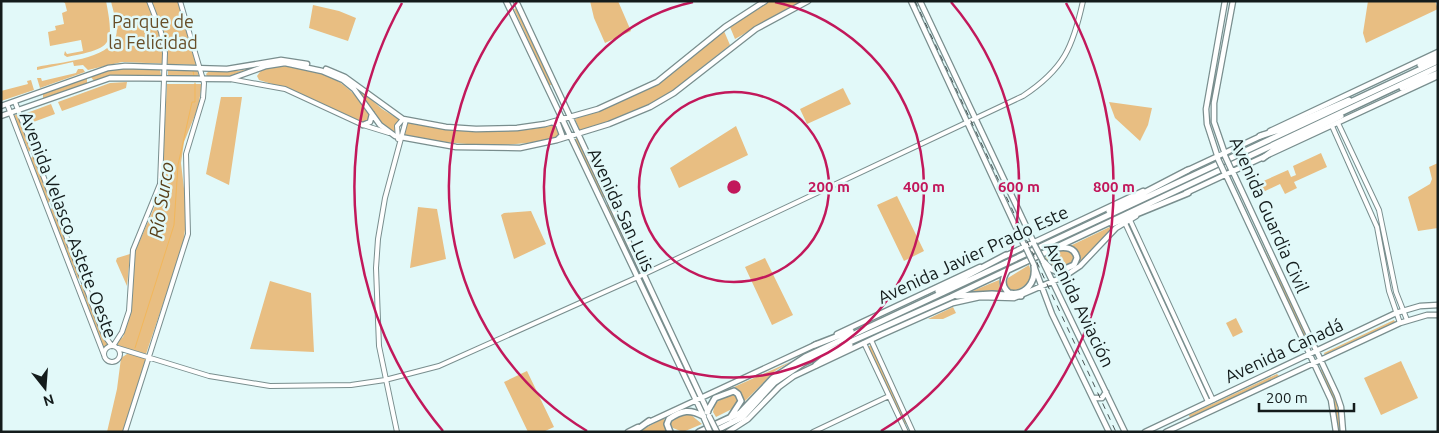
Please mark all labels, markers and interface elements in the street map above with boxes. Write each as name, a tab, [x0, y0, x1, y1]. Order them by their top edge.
park label: Parque de la Felicidad	[108, 11, 198, 52]
street label: Avenida Velasco Astete Oeste	[16, 109, 121, 341]
street label: Avenida Guardia Civil	[1227, 134, 1313, 296]
street label: Avenida San Luis	[585, 145, 659, 274]
water label: Río Surco	[144, 160, 178, 240]
centre of rings	[725, 178, 743, 196]
text: 200 m	[808, 178, 850, 195]
text: 400 m	[903, 178, 945, 195]
text: 600 m	[998, 178, 1040, 195]
text: 800 m	[1093, 178, 1135, 195]
street label: Avenida Javier Prado Este	[874, 201, 1071, 307]
street label: Avenida Aviación	[1041, 239, 1119, 370]
street label: Avenida Canadá	[1221, 314, 1346, 386]
north arrow	[20, 363, 70, 413]
scale bar	[1259, 380, 1354, 412]
text: 200 m	[1266, 389, 1308, 406]
text: N	[41, 391, 56, 410]

